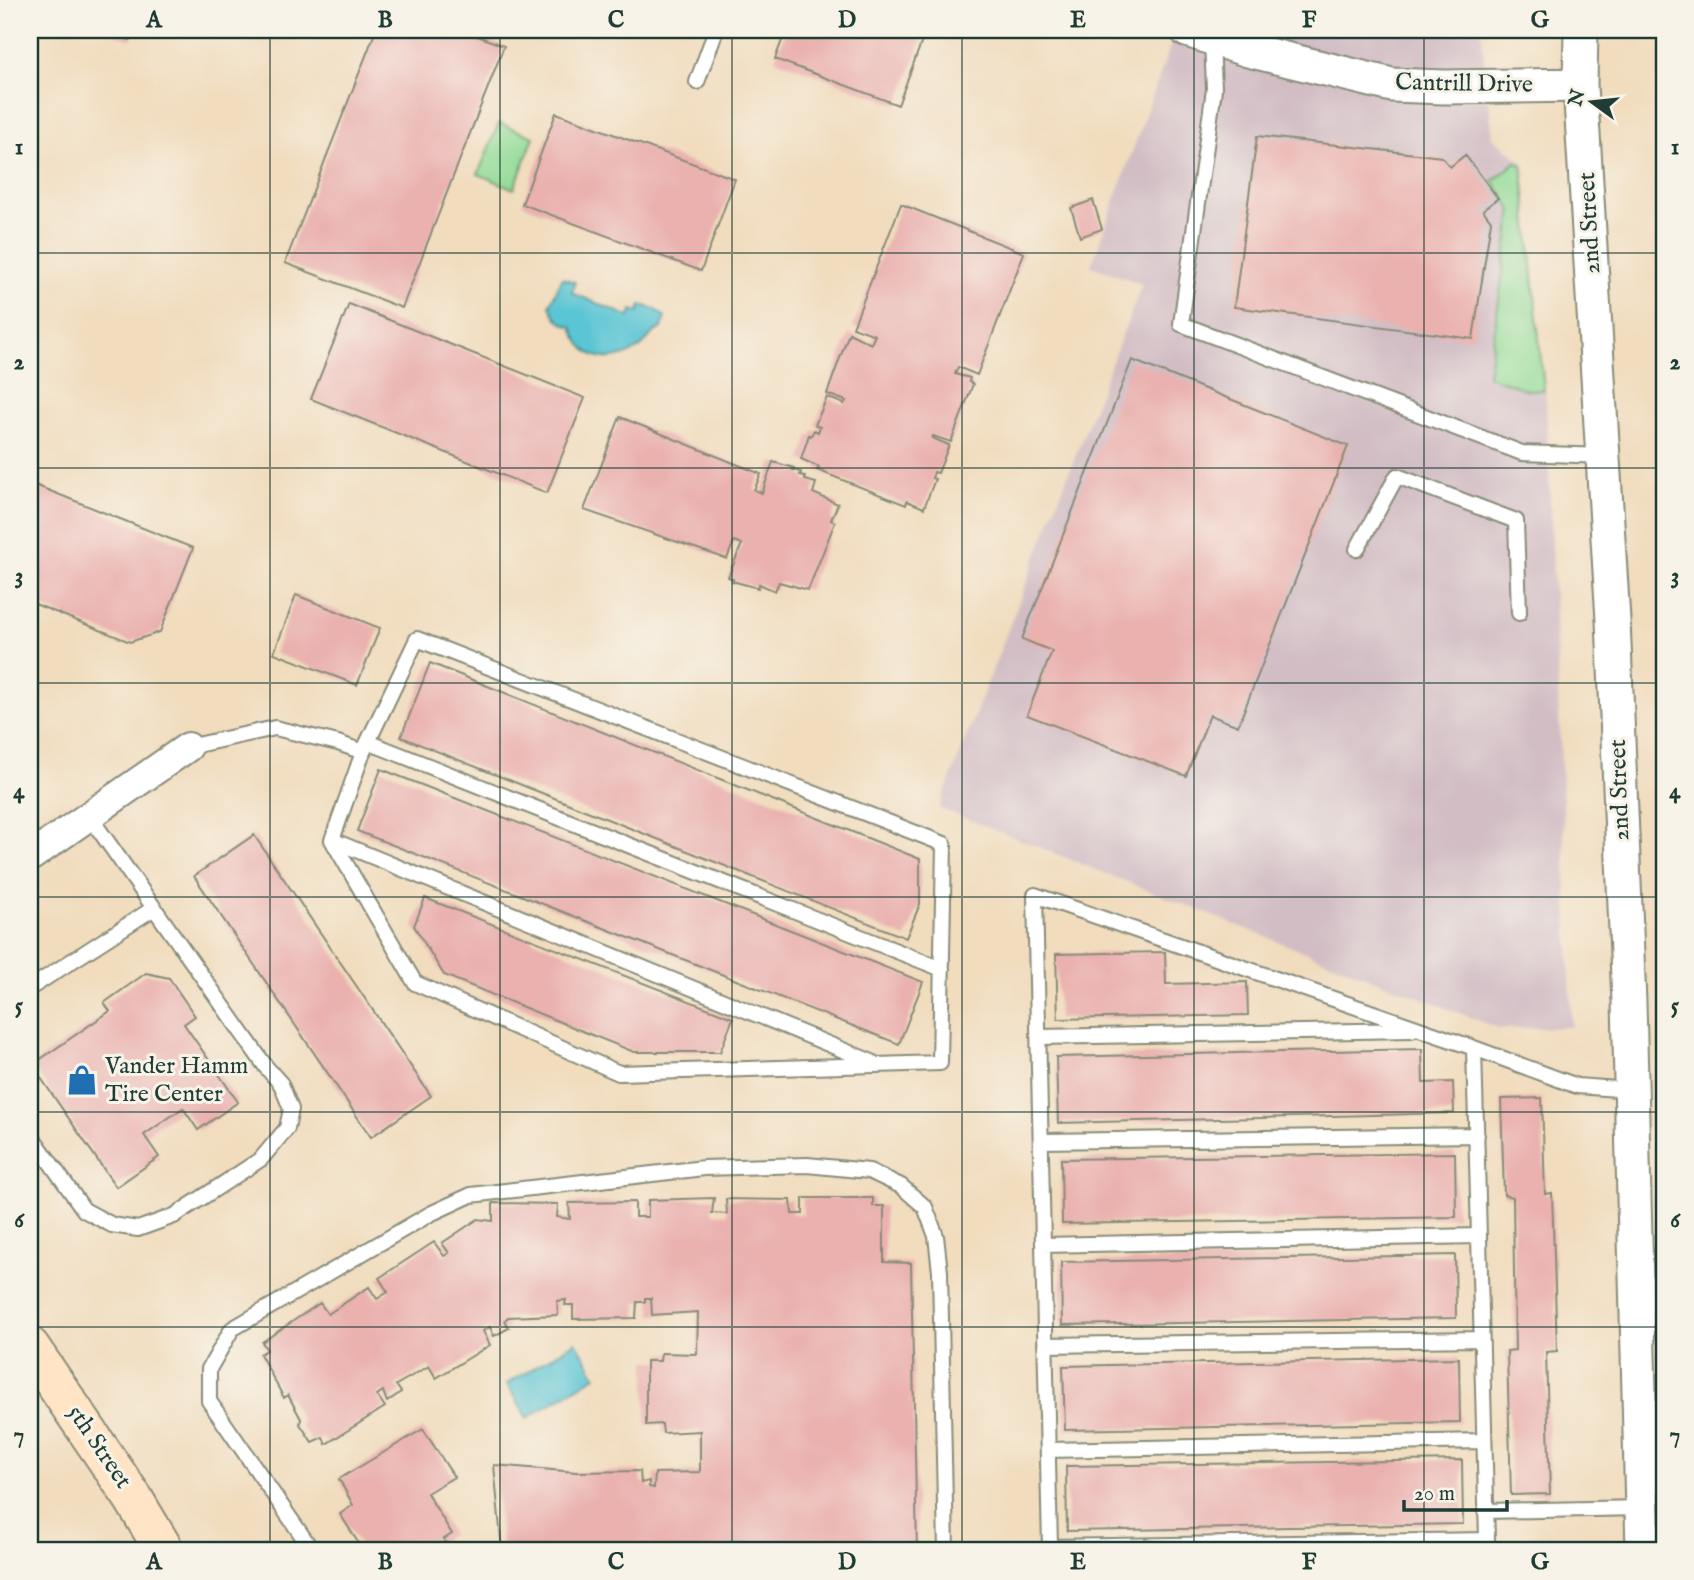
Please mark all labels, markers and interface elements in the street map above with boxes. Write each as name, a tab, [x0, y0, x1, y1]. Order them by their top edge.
text: A	[145, 6, 163, 35]
text: B	[377, 6, 393, 35]
text: C	[608, 6, 625, 35]
text: D	[838, 6, 856, 35]
text: E	[1070, 6, 1086, 35]
text: F	[1302, 6, 1317, 35]
text: G	[1531, 6, 1550, 35]
north arrow	[1558, 66, 1628, 136]
street label: Cantrill Drive	[1395, 67, 1533, 101]
text: N	[1564, 87, 1591, 110]
text: 1	[15, 133, 23, 162]
text: 1	[1671, 133, 1679, 162]
street label: 2nd Street	[1572, 171, 1608, 275]
text: 2	[14, 348, 25, 377]
text: 2	[1670, 348, 1681, 377]
text: 3	[15, 562, 23, 591]
text: 3	[1671, 562, 1679, 591]
street label: 2nd Street	[1603, 739, 1637, 841]
text: 4	[13, 777, 25, 806]
text: 4	[1669, 777, 1681, 806]
text: 5	[15, 992, 24, 1021]
text: 5	[1671, 992, 1680, 1021]
place label: Vander Hamm Tire Center	[104, 1051, 248, 1110]
shop icon: Vander Hamm Tire Center	[65, 1063, 99, 1097]
text: 6	[14, 1206, 25, 1235]
text: 6	[1670, 1206, 1681, 1235]
street label: 5th Street	[60, 1399, 138, 1495]
text: 7	[14, 1421, 24, 1450]
text: 7	[1670, 1421, 1680, 1450]
scale bar	[1404, 1468, 1507, 1512]
text: 20 m	[1414, 1481, 1455, 1508]
text: A	[145, 1548, 163, 1577]
text: B	[377, 1548, 393, 1577]
text: C	[608, 1548, 625, 1577]
text: D	[838, 1548, 856, 1577]
text: E	[1070, 1548, 1086, 1577]
text: F	[1302, 1548, 1317, 1577]
text: G	[1531, 1548, 1550, 1577]

